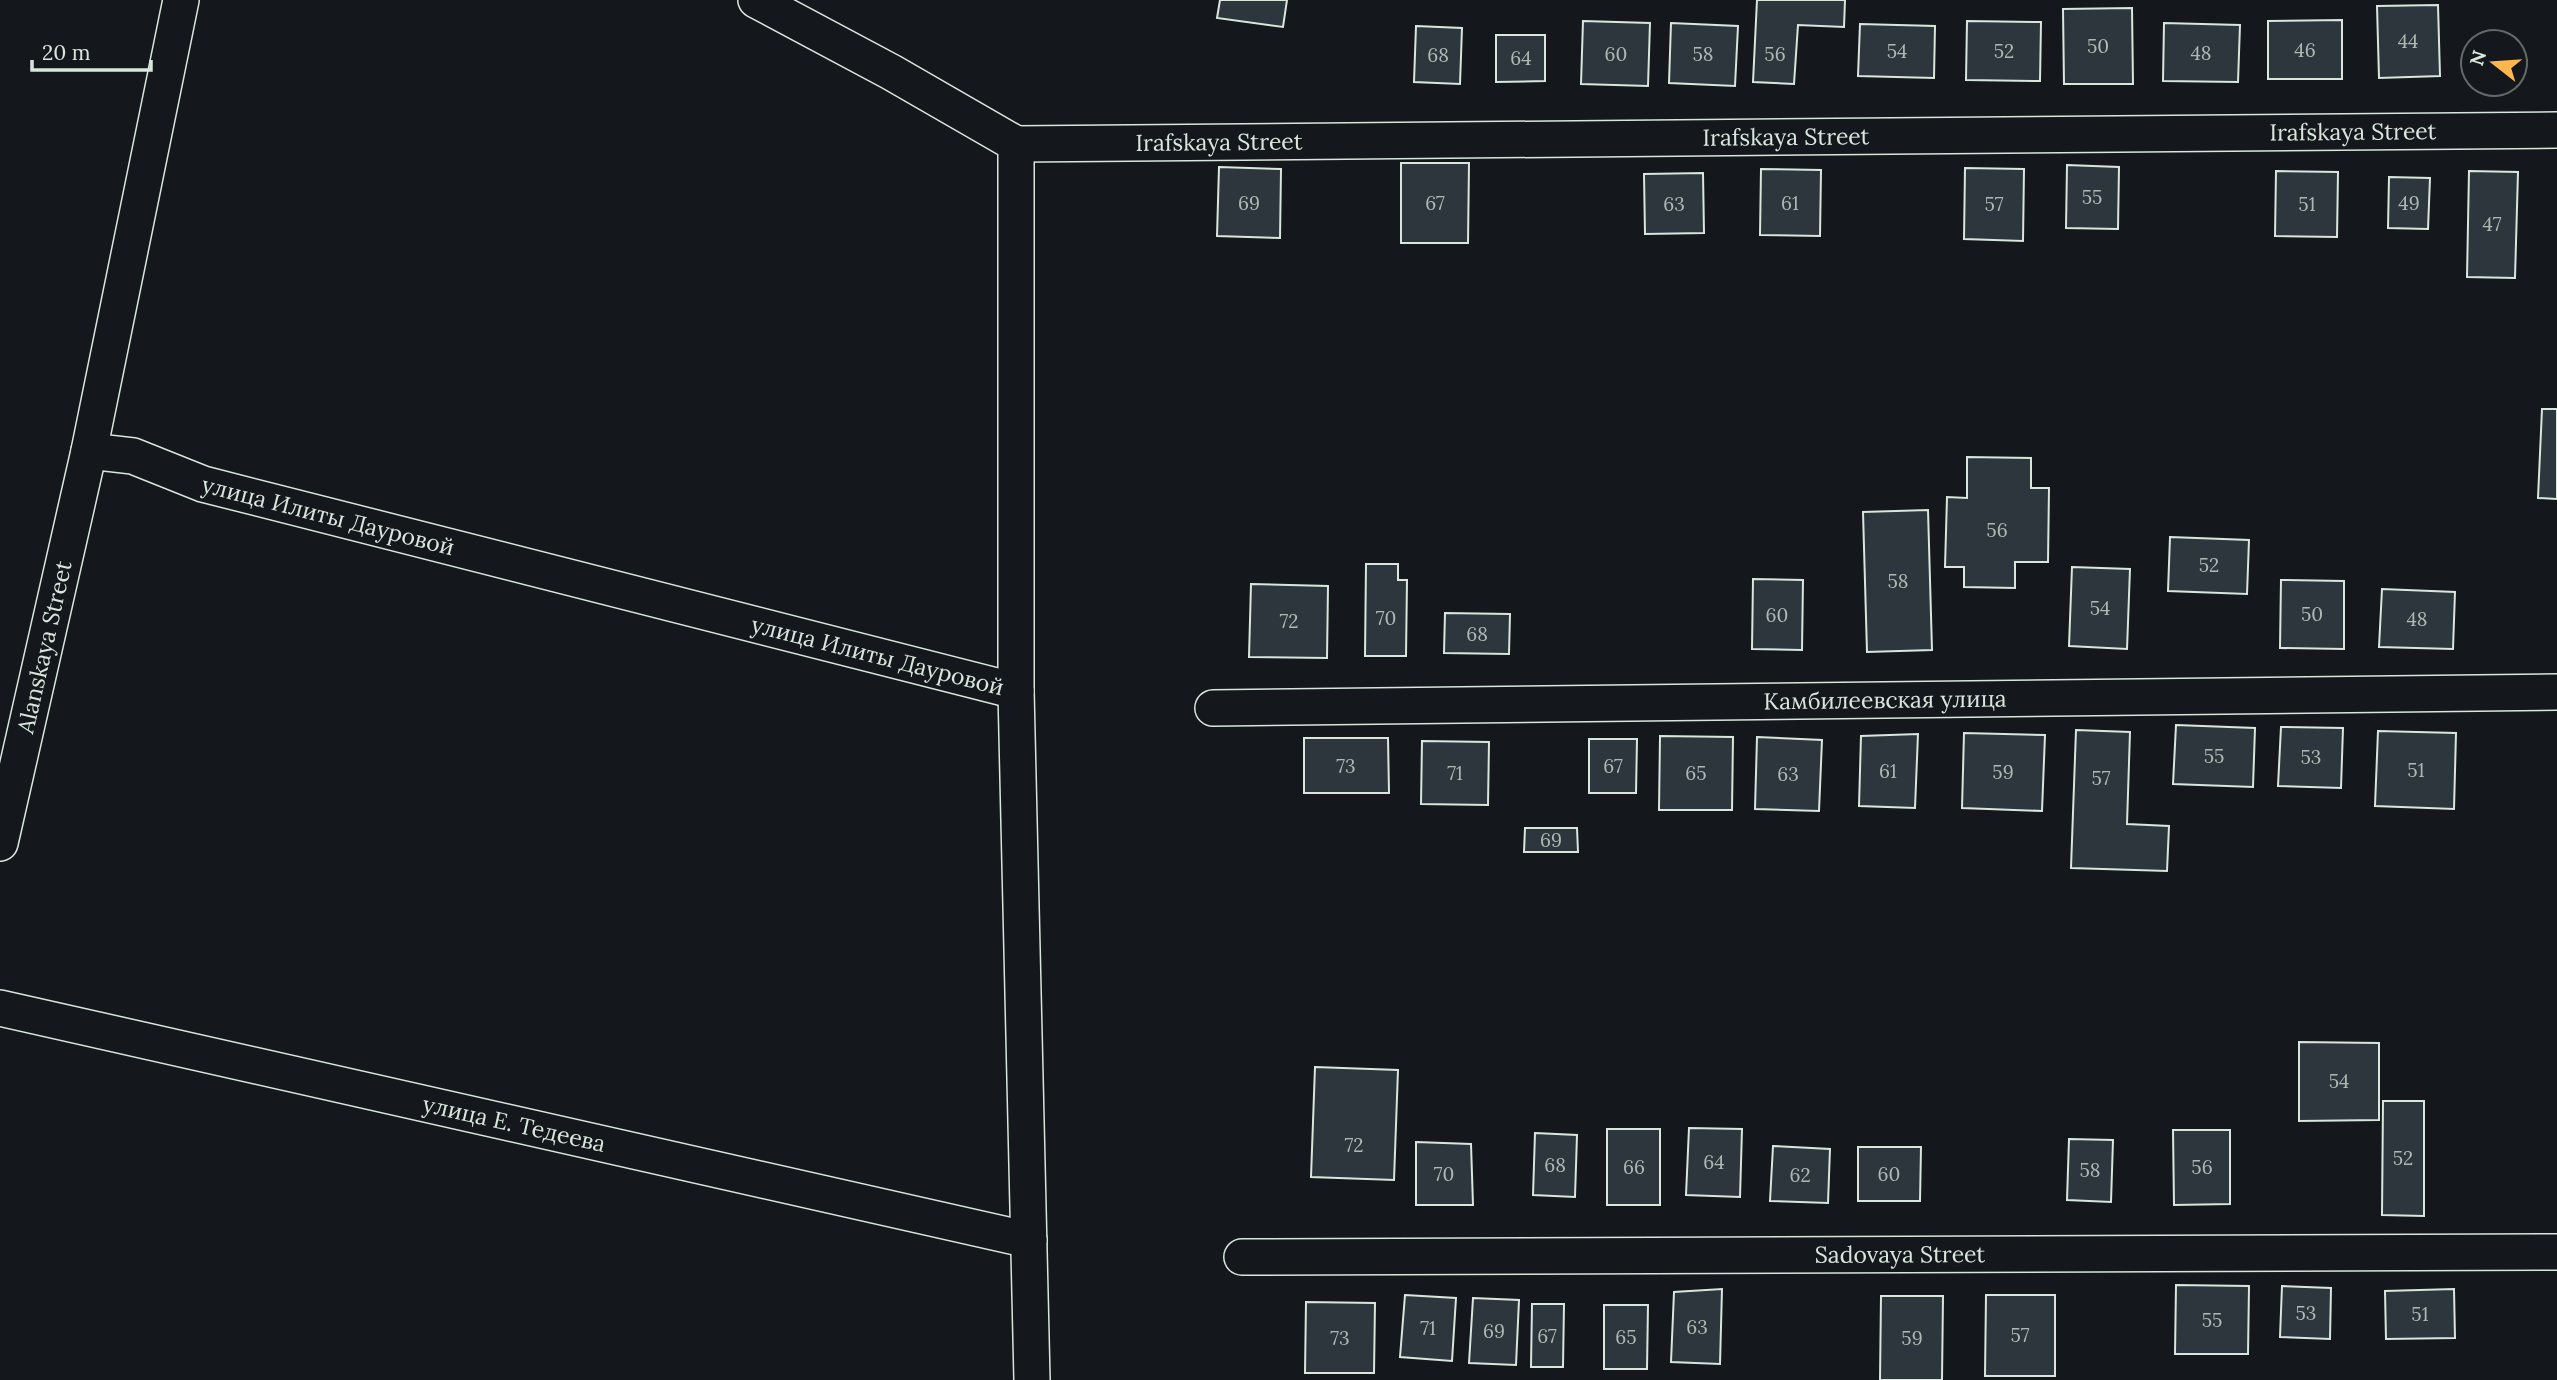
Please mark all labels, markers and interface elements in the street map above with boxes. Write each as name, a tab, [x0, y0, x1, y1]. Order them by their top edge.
scale bar	[32, 28, 150, 72]
north arrow	[2459, 28, 2529, 98]
house number: 44	[2398, 29, 2418, 53]
house number: 50	[2087, 34, 2109, 58]
house number: 46	[2294, 38, 2316, 62]
text: 20 m	[42, 39, 91, 66]
house number: 54	[1887, 39, 1907, 63]
house number: 52	[1994, 39, 2014, 63]
house number: 48	[2191, 41, 2211, 65]
house number: 60	[1605, 42, 1627, 66]
house number: 58	[1692, 42, 1714, 66]
house number: 56	[1764, 42, 1786, 66]
house number: 68	[1427, 43, 1449, 67]
house number: 64	[1510, 46, 1532, 70]
text: N	[2464, 47, 2491, 69]
street label: Irafskaya Street	[2269, 116, 2437, 147]
street label: Irafskaya Street	[1702, 121, 1870, 152]
street label: Irafskaya Street	[1135, 126, 1303, 157]
house number: 55	[2082, 185, 2102, 209]
house number: 69	[1238, 191, 1260, 215]
house number: 67	[1425, 191, 1445, 215]
house number: 61	[1781, 191, 1799, 215]
house number: 49	[2398, 191, 2420, 215]
house number: 63	[1663, 192, 1685, 216]
house number: 57	[1984, 192, 2004, 216]
house number: 51	[2298, 192, 2316, 216]
house number: 47	[2482, 212, 2502, 236]
street label: улица Илиты Дауровой	[199, 469, 458, 561]
house number: 56	[1986, 518, 2008, 542]
house number: 52	[2199, 553, 2219, 577]
street label: Alanskaya Street	[10, 558, 78, 737]
house number: 58	[1887, 569, 1909, 593]
house number: 54	[2090, 596, 2110, 620]
house number: 50	[2301, 602, 2323, 626]
house number: 60	[1766, 603, 1788, 627]
house number: 70	[1376, 606, 1396, 630]
house number: 48	[2407, 607, 2427, 631]
street label: улица Илиты Дауровой	[748, 609, 1007, 701]
house number: 72	[1280, 609, 1298, 633]
house number: 68	[1466, 622, 1488, 646]
street label: Камбилеевская улица	[1763, 684, 2007, 715]
house number: 55	[2204, 744, 2224, 768]
house number: 53	[2301, 745, 2321, 769]
house number: 73	[1336, 754, 1356, 778]
house number: 67	[1603, 754, 1623, 778]
house number: 51	[2407, 758, 2425, 782]
house number: 61	[1879, 759, 1897, 783]
house number: 59	[1992, 760, 2014, 784]
house number: 71	[1447, 761, 1463, 785]
house number: 65	[1685, 761, 1707, 785]
house number: 63	[1777, 762, 1799, 786]
house number: 57	[2091, 766, 2111, 790]
house number: 69	[1540, 828, 1562, 852]
house number: 54	[2329, 1069, 2349, 1093]
street label: улица Е. Тедеева	[420, 1089, 609, 1158]
house number: 72	[1345, 1133, 1363, 1157]
house number: 52	[2393, 1146, 2413, 1170]
house number: 64	[1703, 1150, 1725, 1174]
house number: 68	[1544, 1153, 1566, 1177]
house number: 66	[1623, 1155, 1645, 1179]
house number: 56	[2191, 1155, 2213, 1179]
house number: 58	[2079, 1158, 2101, 1182]
house number: 70	[1434, 1162, 1454, 1186]
house number: 60	[1878, 1162, 1900, 1186]
house number: 62	[1789, 1163, 1811, 1187]
street label: Sadovaya Street	[1815, 1239, 1985, 1269]
house number: 53	[2296, 1301, 2316, 1325]
house number: 51	[2411, 1302, 2429, 1326]
house number: 55	[2202, 1308, 2222, 1332]
house number: 63	[1686, 1315, 1708, 1339]
house number: 71	[1420, 1316, 1436, 1340]
house number: 69	[1483, 1319, 1505, 1343]
house number: 57	[2010, 1323, 2030, 1347]
house number: 67	[1537, 1324, 1557, 1348]
house number: 65	[1615, 1325, 1637, 1349]
house number: 73	[1330, 1326, 1350, 1350]
house number: 59	[1901, 1326, 1923, 1350]

